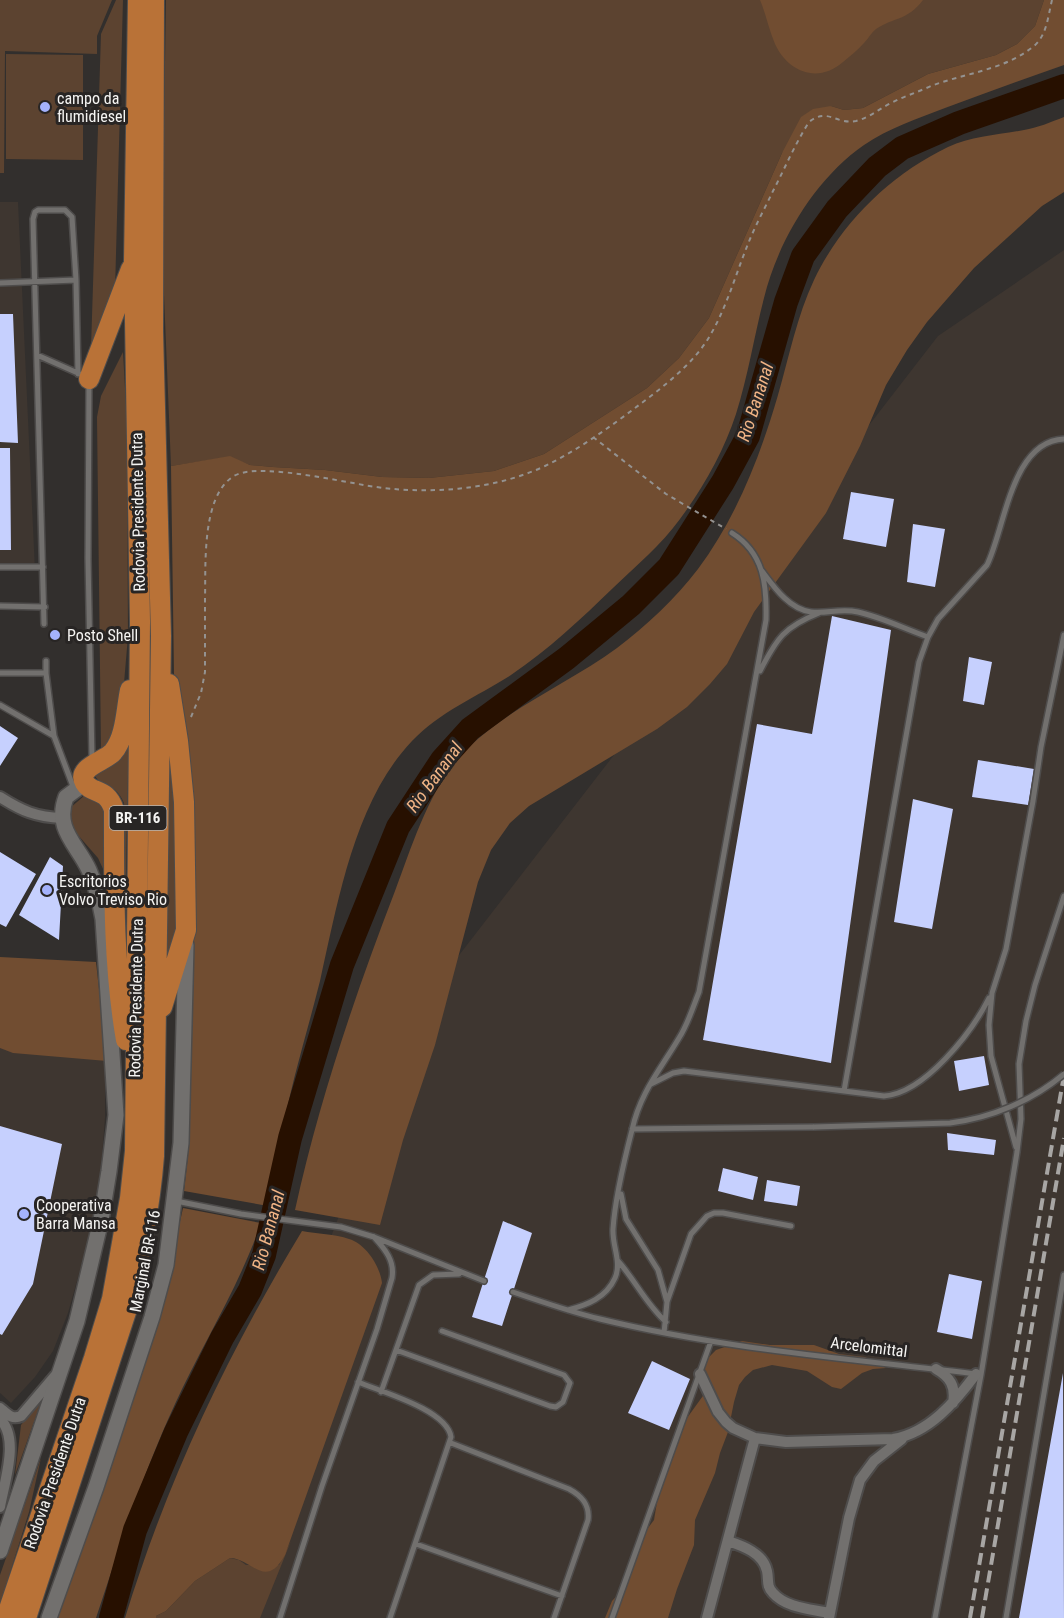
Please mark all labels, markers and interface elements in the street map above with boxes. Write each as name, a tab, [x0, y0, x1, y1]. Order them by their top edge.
place label: campo da flumidiesel	[57, 89, 126, 126]
marker: campo da flumidiesel	[38, 100, 52, 114]
water label: Rio Bananal	[732, 359, 778, 444]
street label: Rodovia Presidente Dutra	[127, 432, 149, 592]
place label: Posto Shell	[67, 626, 138, 645]
marker: Posto Shell	[48, 628, 62, 642]
water label: Rio Bananal	[401, 737, 467, 816]
road number: BR-116	[110, 806, 166, 830]
place label: Escritorios Volvo Treviso Rio	[59, 872, 167, 909]
marker: Escritorios Volvo Treviso Rio	[40, 883, 54, 897]
street label: Rodovia Presidente Dutra	[125, 918, 147, 1078]
water label: Rio Bananal	[247, 1187, 289, 1272]
place label: Cooperativa Barra Mansa	[36, 1196, 116, 1233]
marker: Cooperativa Barra Mansa	[17, 1207, 31, 1221]
street label: Marginal BR-116	[126, 1208, 164, 1314]
street label: Arcelomittal	[830, 1333, 908, 1361]
street label: Rodovia Presidente Dutra	[20, 1395, 90, 1551]

